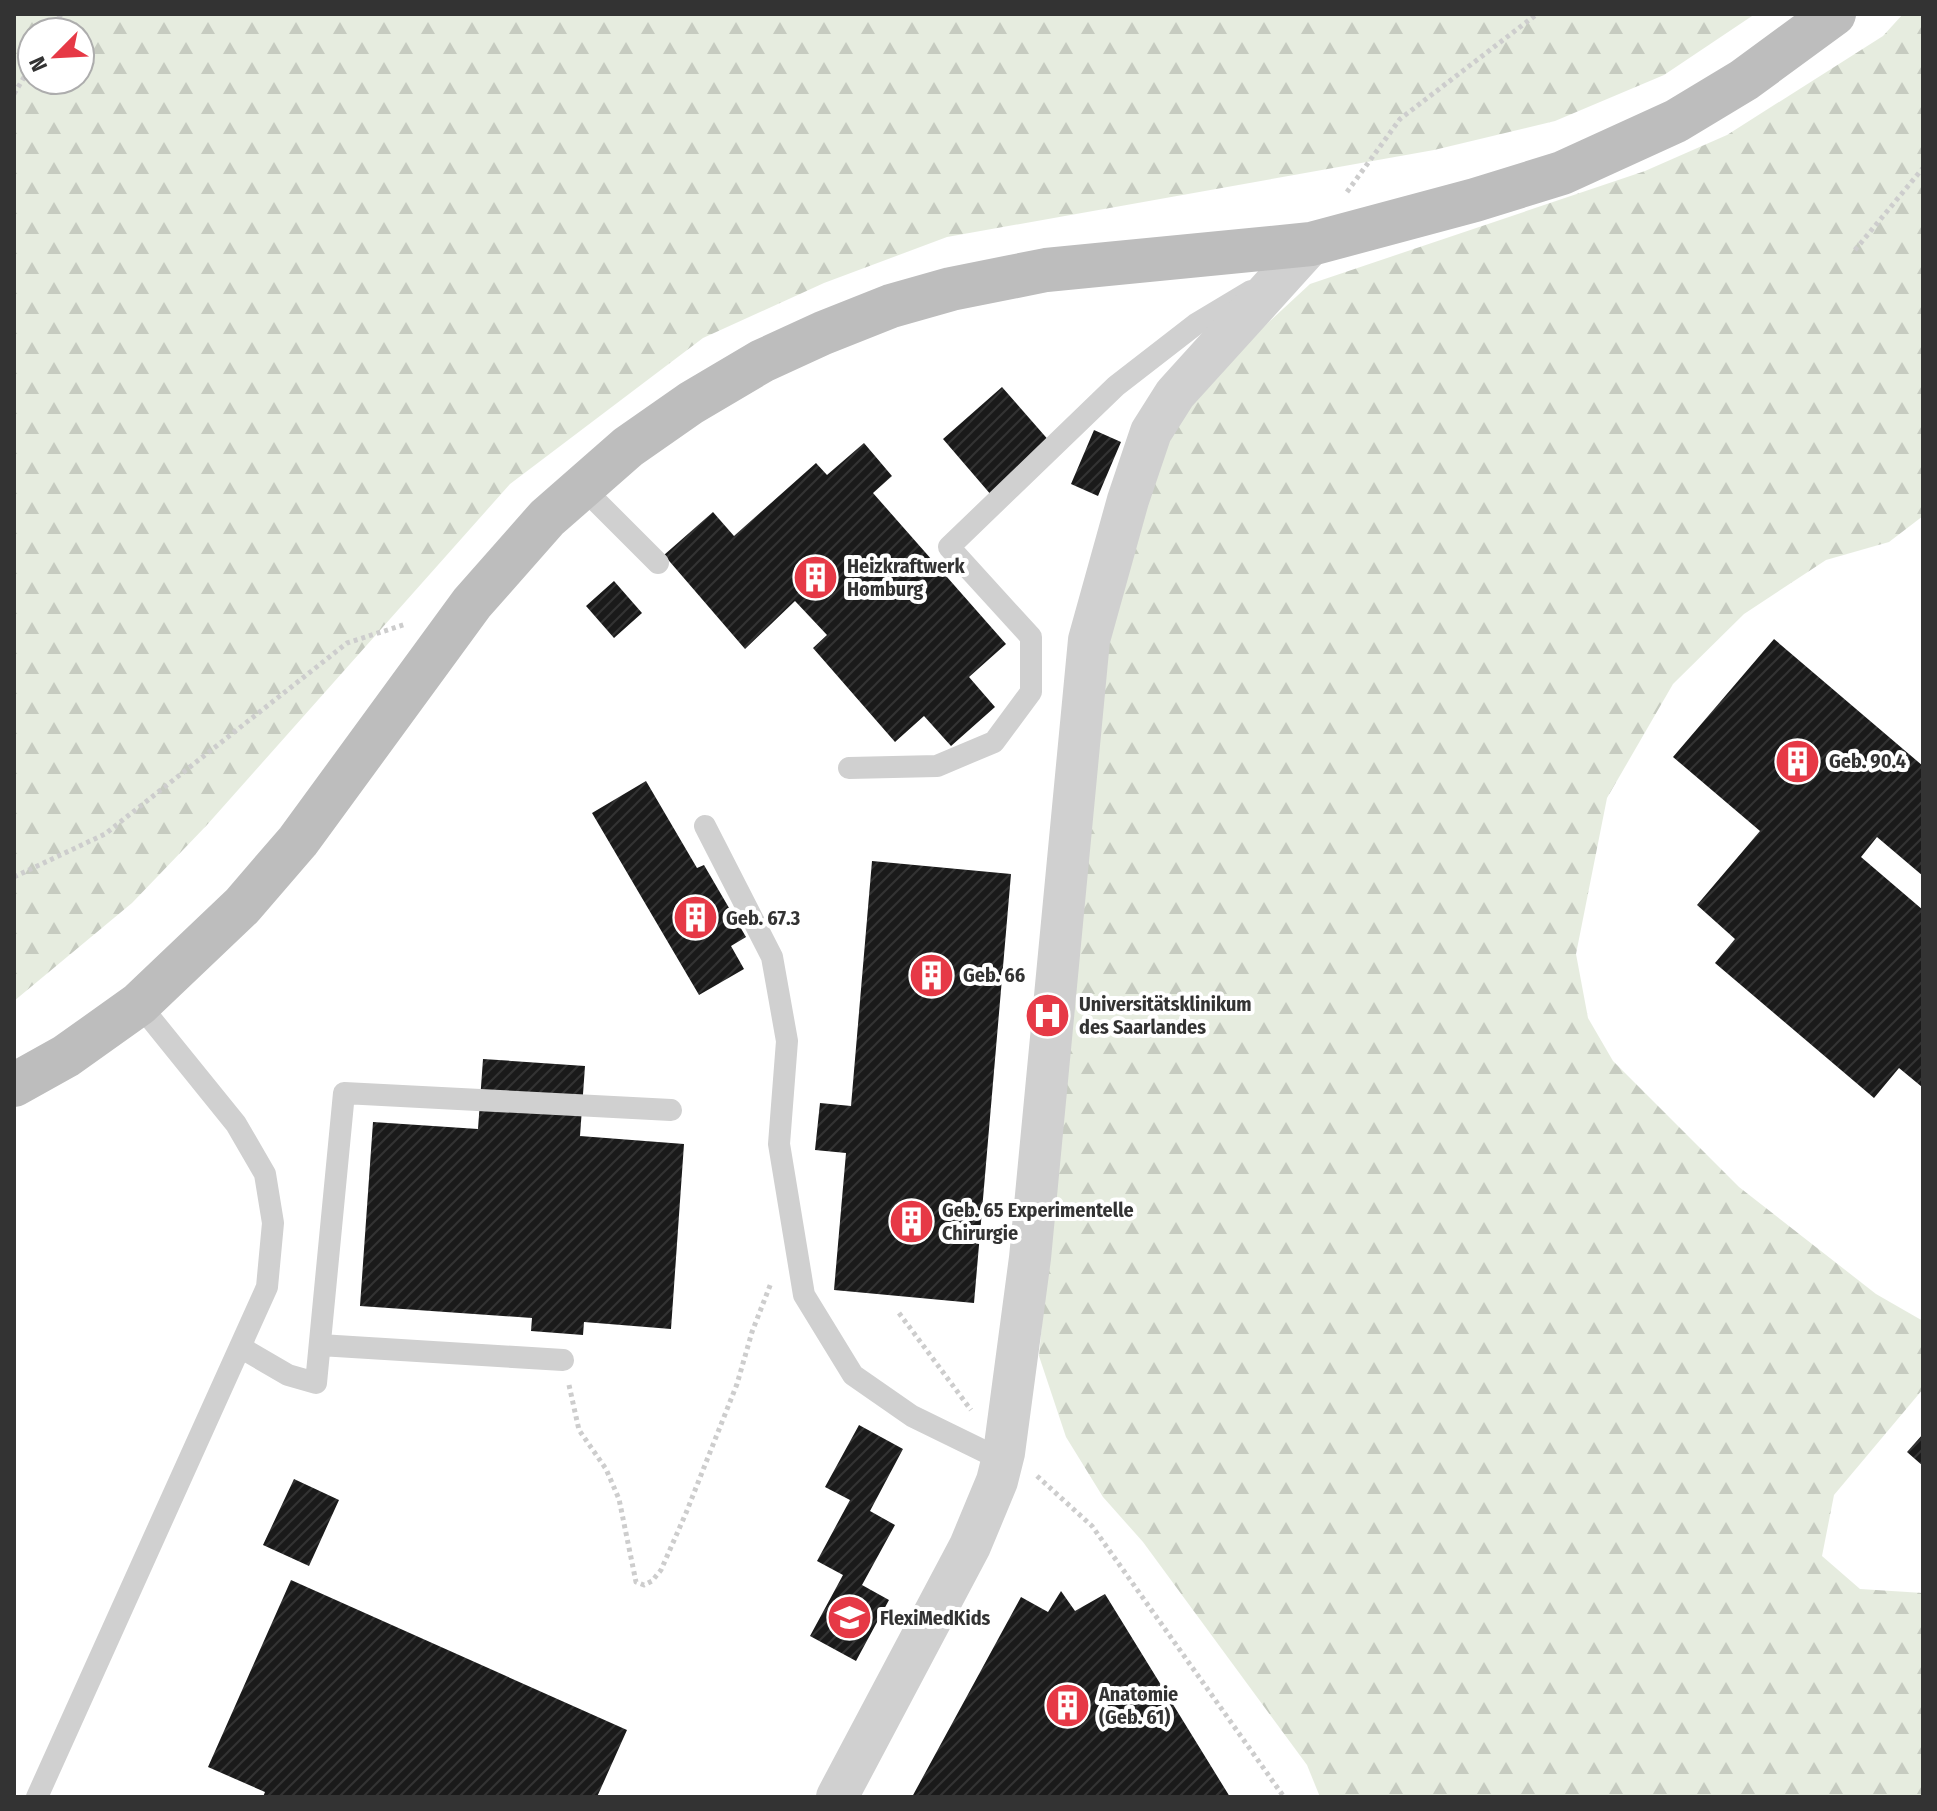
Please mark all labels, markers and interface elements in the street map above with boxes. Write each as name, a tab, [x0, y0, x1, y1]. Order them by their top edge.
north arrow	[16, 16, 96, 96]
text: N	[23, 52, 53, 75]
building icon: Heizkraftwerk Homburg	[792, 554, 840, 602]
place label: Heizkraftwerk Homburg	[847, 554, 965, 601]
building icon: Geb. 90.4	[1774, 737, 1822, 785]
place label: Geb. 90.4	[1829, 749, 1906, 773]
building icon: Geb. 67.3	[671, 894, 719, 942]
place label: Geb. 67.3	[726, 906, 800, 930]
building icon: Geb. 66	[908, 951, 956, 999]
place label: Geb. 66	[963, 963, 1025, 987]
hospital icon: Universitätsklinikum des Saarlandes	[1024, 992, 1072, 1040]
place label: Universitätsklinikum des Saarlandes	[1079, 992, 1252, 1039]
building icon: Geb. 65 Experimentelle Chirurgie	[887, 1197, 935, 1245]
place label: Geb. 65 Experimentelle Chirurgie	[942, 1198, 1134, 1245]
school or university icon: FlexiMedKids	[825, 1594, 873, 1642]
place label: FlexiMedKids	[880, 1606, 991, 1630]
building icon: Anatomie (Geb. 61)	[1044, 1681, 1092, 1729]
place label: Anatomie (Geb. 61)	[1098, 1682, 1178, 1729]

